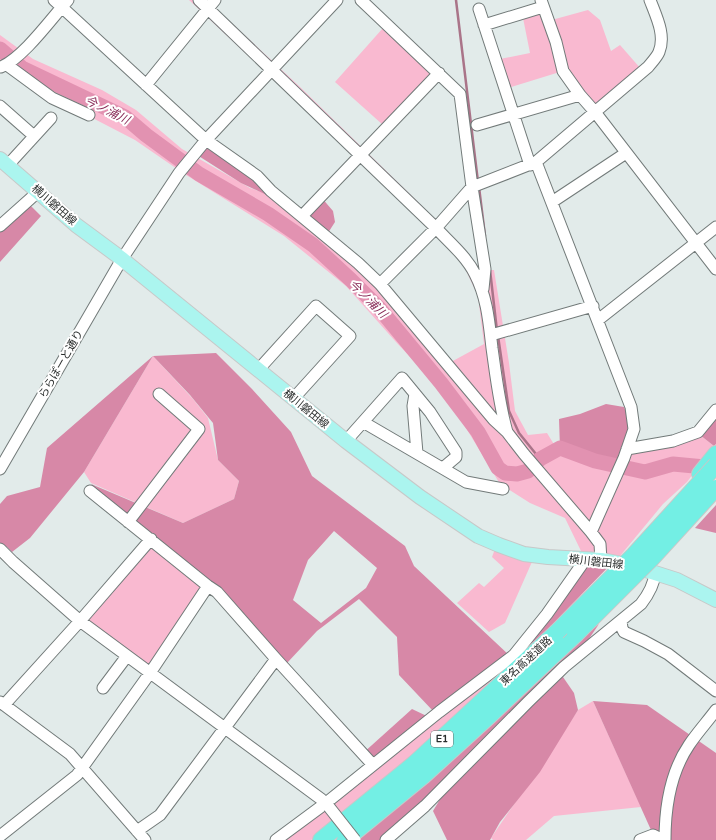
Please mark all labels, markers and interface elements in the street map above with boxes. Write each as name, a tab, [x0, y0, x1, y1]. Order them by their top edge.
water label: 今ノ浦川	[82, 93, 133, 128]
street label: 横川磐田線	[29, 182, 79, 228]
water label: 今ノ浦川	[346, 277, 391, 322]
street label: ららぽーと通り	[36, 327, 86, 401]
street label: 横川磐田線	[281, 387, 331, 431]
street label: 横川磐田線	[568, 553, 624, 571]
street label: 東名高速道路	[497, 634, 555, 688]
road number: E1	[431, 731, 453, 747]

